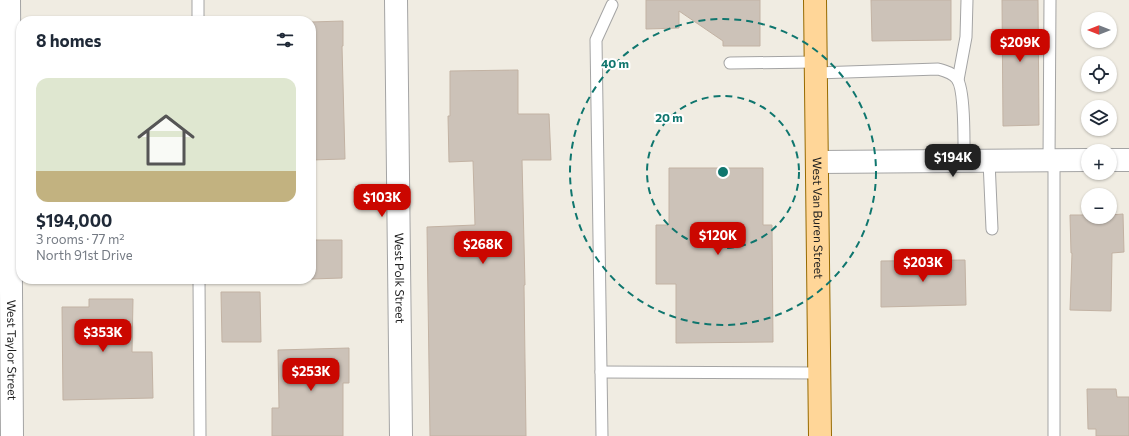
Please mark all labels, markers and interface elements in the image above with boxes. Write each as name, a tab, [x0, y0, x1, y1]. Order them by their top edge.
north arrow	[1081, 12, 1117, 48]
map controls	[1081, 12, 1117, 224]
icon: filters	[274, 29, 296, 51]
pin: $209K	[992, 29, 1048, 63]
text: 8 homes	[36, 30, 101, 51]
text: $209K	[1000, 34, 1040, 50]
text: 40 m	[601, 56, 629, 70]
button: locate	[1081, 56, 1117, 92]
button: layers	[1081, 100, 1117, 136]
icon: home	[130, 104, 202, 176]
text: 20 m	[655, 110, 683, 124]
pin: $194K	[925, 144, 981, 178]
button: +	[1081, 144, 1117, 180]
text: $194K	[934, 149, 972, 165]
street label: West Van Buren Street	[811, 157, 826, 279]
centre of rings	[716, 165, 730, 179]
pin: $103K	[354, 184, 410, 218]
button: −	[1081, 188, 1117, 224]
text: $103K	[363, 189, 401, 205]
text: $194,000	[36, 210, 112, 231]
pin: $120K	[690, 222, 746, 256]
text: $120K	[699, 227, 737, 243]
text: 3 rooms · 77 m²	[36, 231, 125, 247]
pin: $268K	[455, 231, 511, 265]
street label: West Polk Street	[393, 233, 408, 324]
text: $268K	[463, 236, 503, 252]
text: North 91st Drive	[36, 247, 133, 263]
pin: $203K	[895, 249, 951, 283]
text: $203K	[903, 254, 943, 270]
street label: West Taylor Street	[5, 300, 20, 400]
pin: $353K	[75, 319, 131, 353]
text: $353K	[83, 324, 123, 340]
pin: $253K	[283, 358, 339, 392]
text: $253K	[291, 363, 331, 379]

